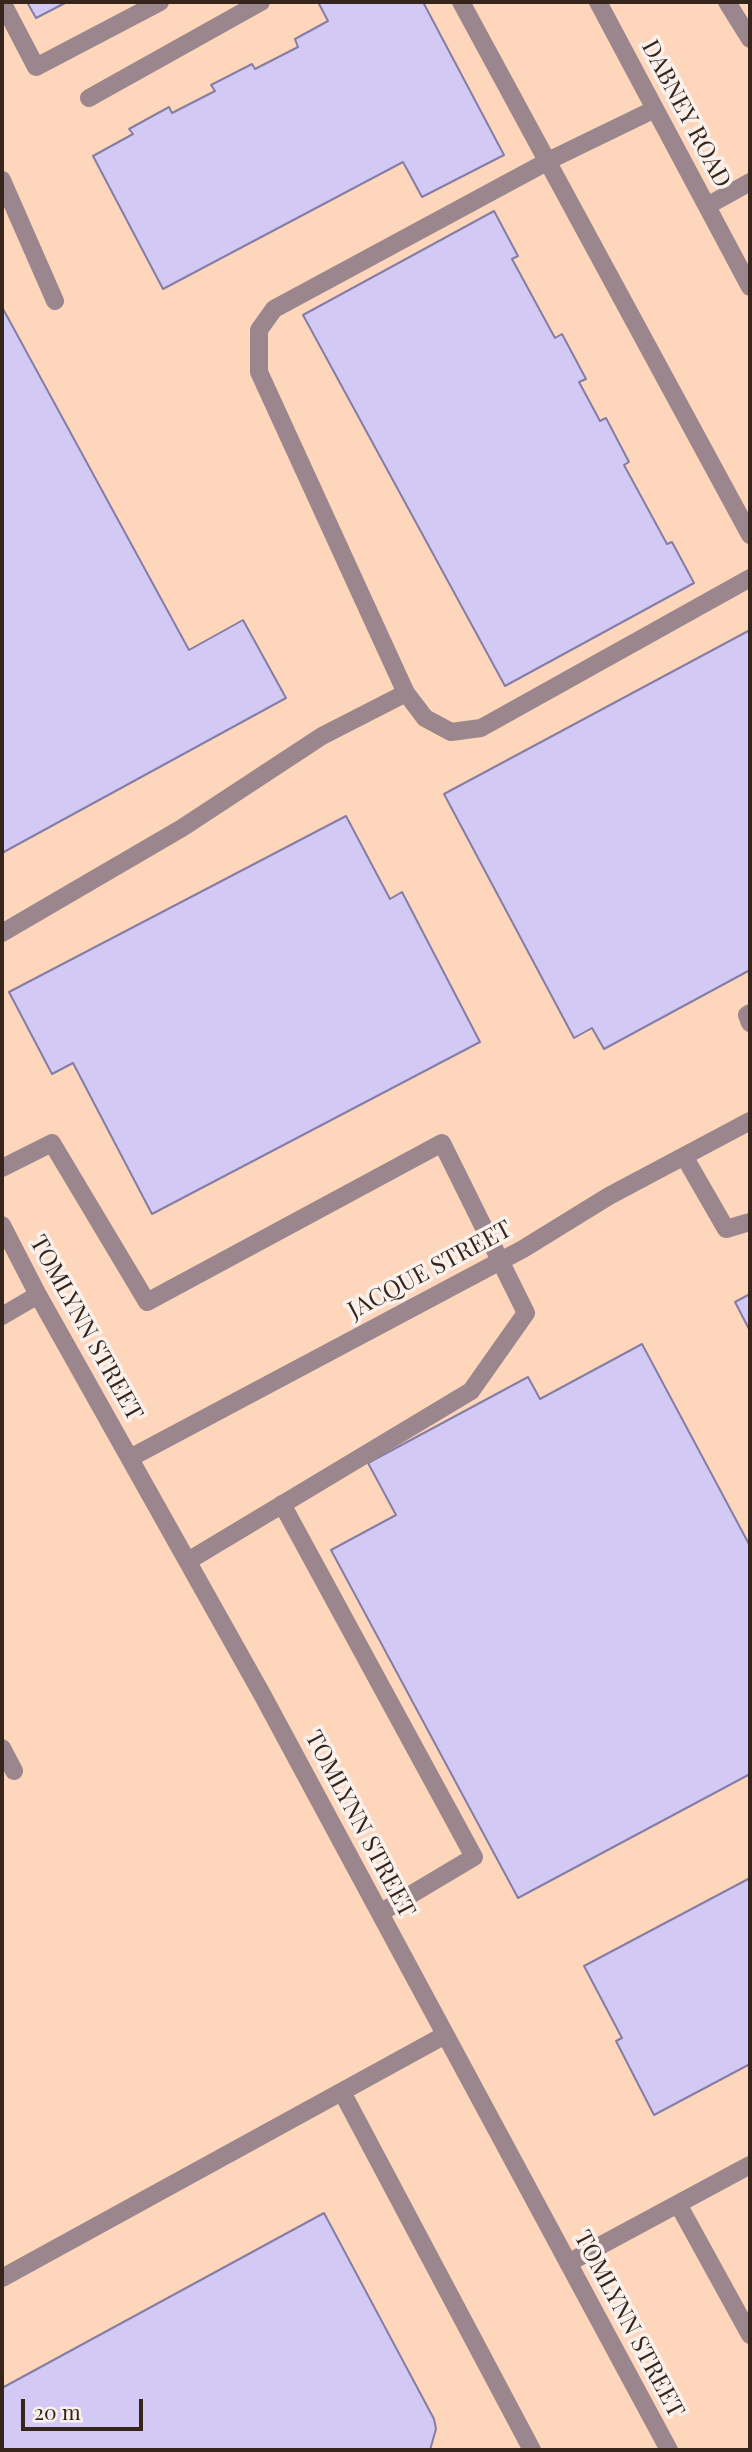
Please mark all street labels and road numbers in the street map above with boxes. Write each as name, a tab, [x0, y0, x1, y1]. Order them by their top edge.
street label: DABNEY ROAD	[635, 35, 737, 193]
street label: JACQUE STREET	[343, 1215, 517, 1325]
street label: TOMLYNN STREET	[23, 1230, 149, 1426]
street label: TOMLYNN STREET	[299, 1726, 421, 1922]
street label: TOMLYNN STREET	[568, 2226, 690, 2422]

